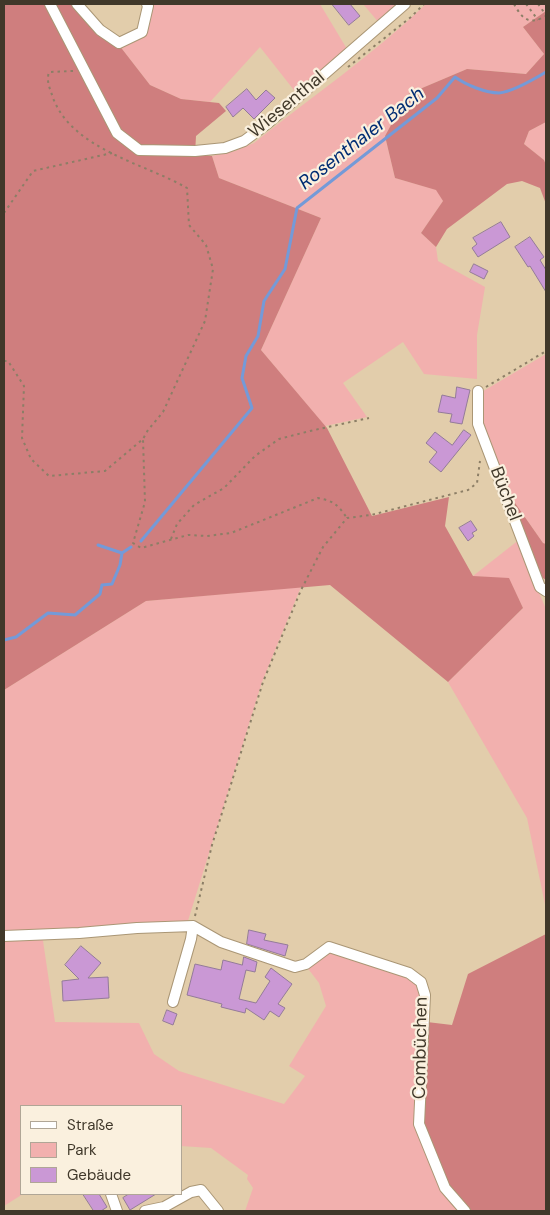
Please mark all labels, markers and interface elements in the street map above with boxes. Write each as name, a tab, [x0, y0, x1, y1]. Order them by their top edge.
street label: Wiesenthal	[245, 67, 329, 143]
water label: Rosenthaler Bach	[295, 83, 429, 195]
street label: Büchel	[485, 464, 525, 524]
street label: Combüchen	[409, 997, 433, 1099]
legend	[20, 1105, 182, 1195]
text: Straße	[67, 1115, 114, 1135]
text: Park	[67, 1140, 97, 1160]
text: Gebäude	[67, 1165, 131, 1185]

